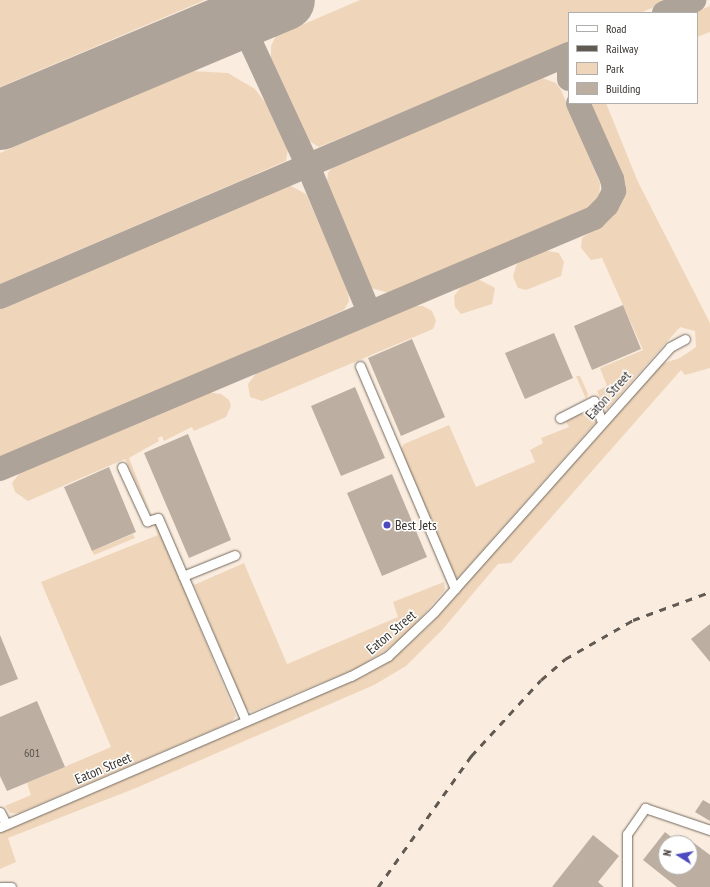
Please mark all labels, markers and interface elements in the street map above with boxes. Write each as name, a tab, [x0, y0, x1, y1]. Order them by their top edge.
legend	[568, 12, 698, 104]
text: Road	[606, 21, 626, 36]
text: Railway	[606, 41, 638, 56]
text: Park	[606, 61, 624, 76]
text: Building	[606, 81, 641, 96]
street label: Eaton Street	[582, 367, 634, 423]
place label: Best Jets	[395, 517, 437, 533]
marker: Best Jets	[382, 520, 392, 530]
street label: Eaton Street	[363, 606, 419, 658]
house number: 601	[24, 746, 40, 760]
street label: Eaton Street	[72, 749, 134, 787]
north arrow	[658, 835, 698, 875]
text: N	[660, 849, 675, 857]

